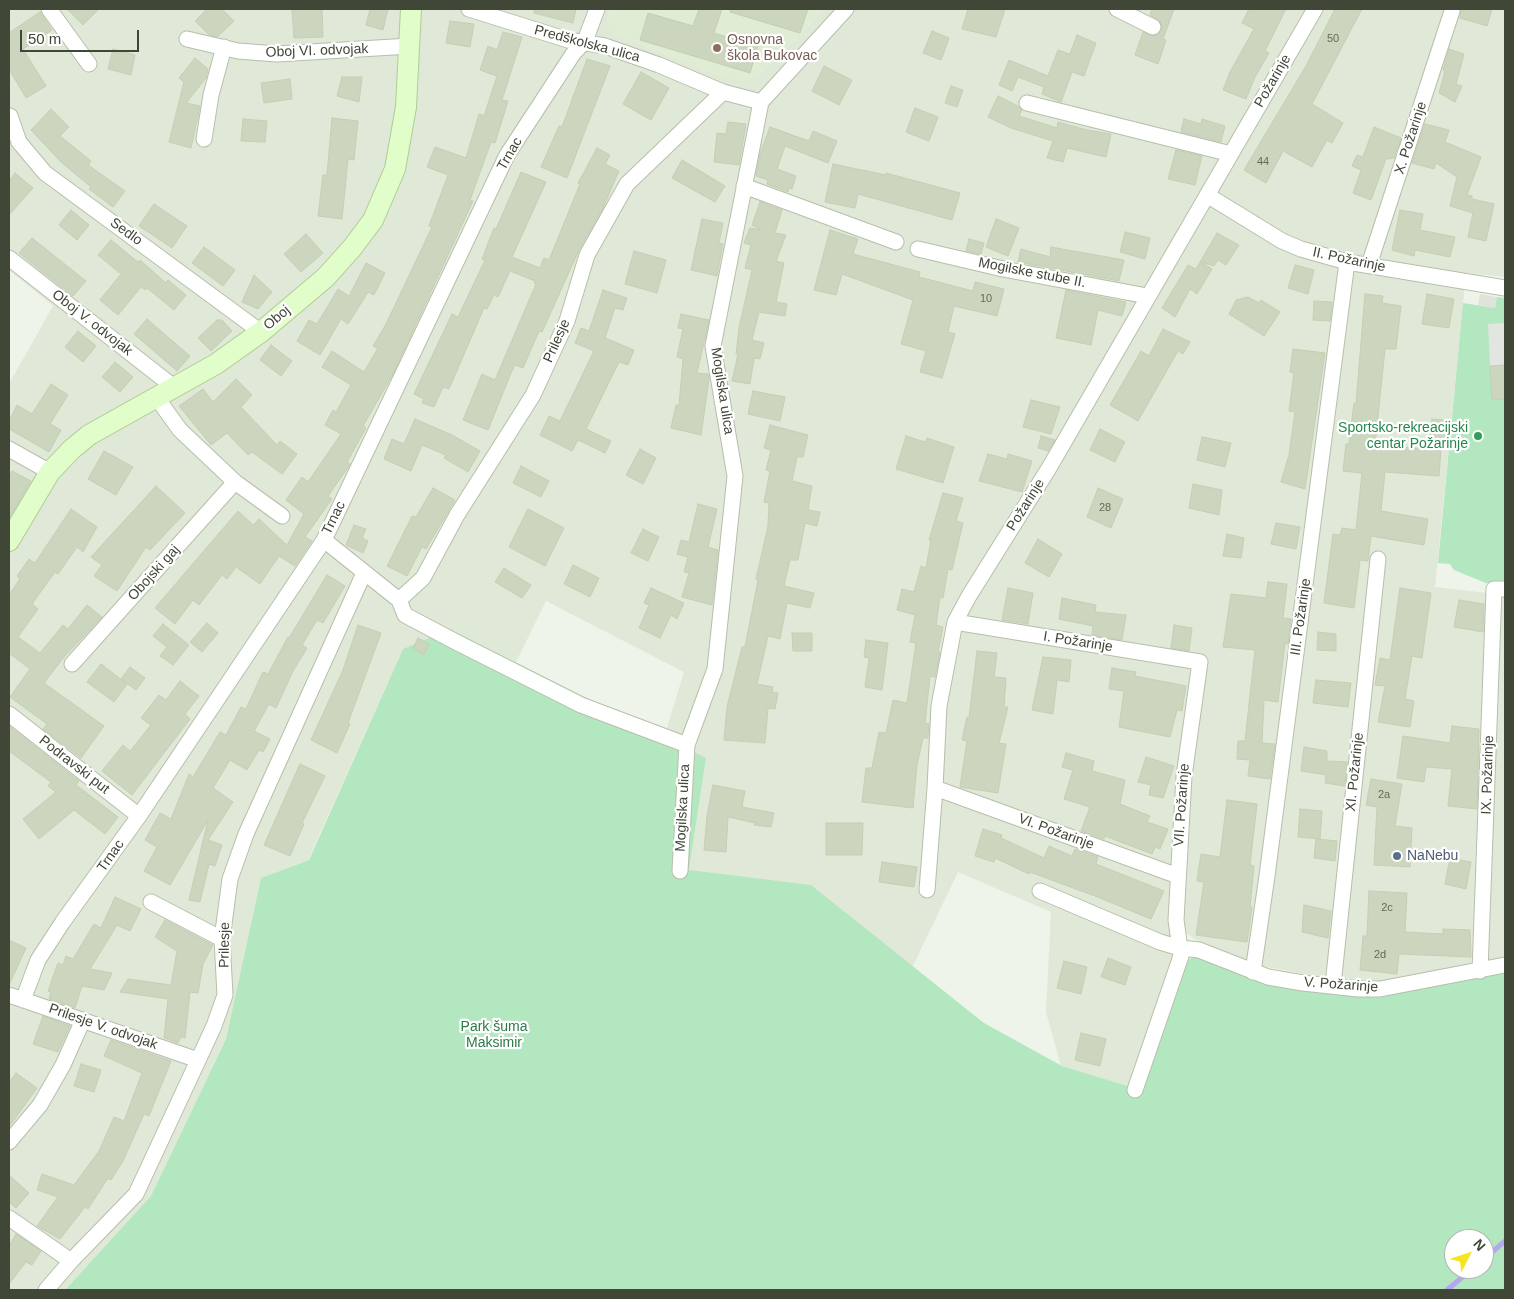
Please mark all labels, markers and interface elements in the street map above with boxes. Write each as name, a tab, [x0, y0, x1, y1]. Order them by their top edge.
scale bar	[22, 20, 141, 52]
street label: Predškolska ulica	[532, 22, 642, 66]
text: 50 m	[28, 30, 61, 47]
place label: Osnovna škola Bukovac	[727, 32, 817, 64]
house number: 50	[1327, 32, 1339, 46]
street label: Oboj VI. odvojak	[265, 41, 369, 61]
marker: Osnovna škola Bukovac	[711, 42, 723, 54]
street label: Požarinje	[1251, 52, 1295, 110]
street label: X. Požarinje	[1391, 100, 1431, 176]
street label: Trnac	[494, 135, 526, 173]
house number: 44	[1257, 155, 1269, 169]
street label: Sedlo	[107, 215, 145, 249]
street label: II. Požarinje	[1311, 244, 1387, 276]
street label: Mogilske stube II.	[977, 254, 1087, 292]
street label: Oboj V. odvojak	[48, 286, 136, 360]
house number: 10	[980, 292, 992, 306]
street label: Oboj	[260, 302, 294, 334]
street label: Prilesje	[540, 317, 574, 365]
street label: Mogilska ulica	[707, 346, 737, 436]
place label: Sportsko-rekreacijski centar Požarinje	[1338, 420, 1468, 452]
marker: Sportsko-rekreacijski centar Požarinje	[1472, 430, 1484, 442]
street label: Požarinje	[1003, 476, 1049, 534]
street label: Trnac	[319, 498, 349, 538]
house number: 28	[1099, 501, 1111, 515]
street label: Obojski gaj	[125, 542, 183, 604]
street label: III. Požarinje	[1287, 577, 1315, 657]
street label: I. Požarinje	[1042, 628, 1114, 656]
street label: Podravski put	[35, 732, 113, 798]
street label: XI. Požarinje	[1342, 732, 1368, 812]
street label: IX. Požarinje	[1478, 735, 1498, 815]
street label: VII. Požarinje	[1171, 763, 1193, 847]
street label: Mogilska ulica	[672, 764, 694, 852]
house number: 2a	[1378, 788, 1390, 802]
street label: VI. Požarinje	[1016, 811, 1096, 853]
street label: Trnac	[94, 837, 128, 875]
place label: NaNebu	[1407, 848, 1458, 864]
marker: NaNebu	[1391, 850, 1403, 862]
house number: 2c	[1381, 901, 1393, 915]
street label: Prilesje	[216, 922, 234, 968]
house number: 2d	[1374, 948, 1386, 962]
street label: V. Požarinje	[1303, 974, 1379, 996]
street label: Prilesje V. odvojak	[46, 1001, 160, 1053]
park label: Park šuma Maksimir	[461, 1019, 527, 1052]
north arrow	[1444, 1229, 1494, 1279]
text: N	[1470, 1236, 1489, 1254]

